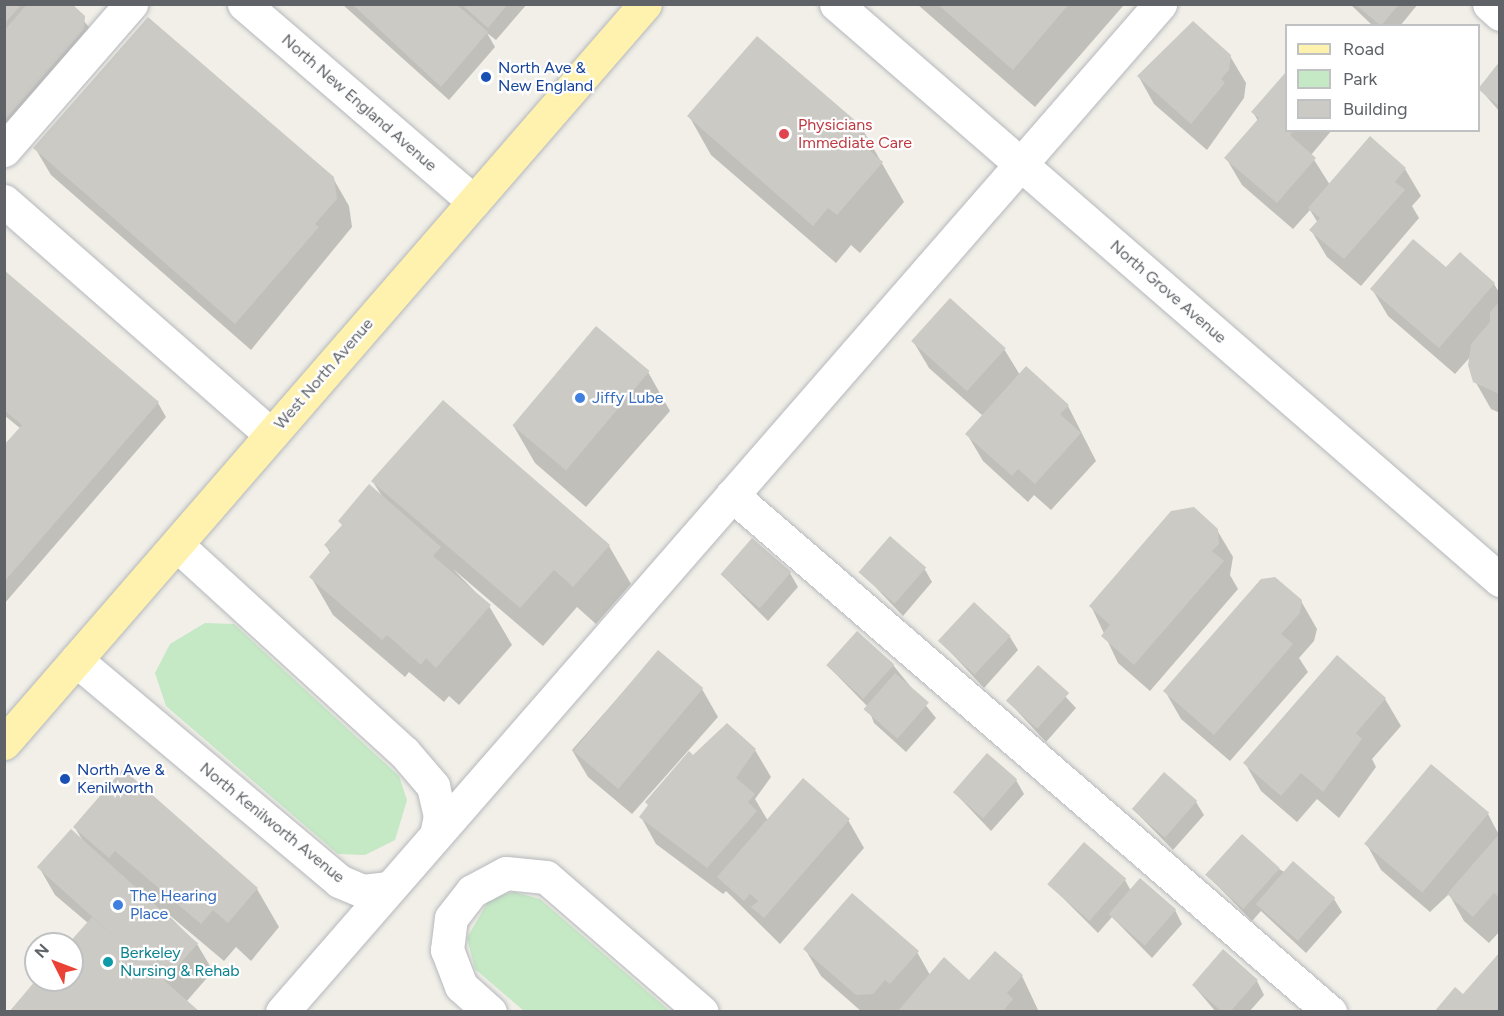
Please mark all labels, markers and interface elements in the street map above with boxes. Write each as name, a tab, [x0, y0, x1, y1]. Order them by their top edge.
legend	[1285, 24, 1480, 132]
street label: North New England Avenue	[278, 30, 440, 176]
text: Road	[1343, 38, 1384, 60]
place label: North Ave & New England	[498, 58, 593, 96]
text: Park	[1343, 68, 1377, 90]
marker: North Ave & New England	[479, 70, 493, 84]
text: Building	[1343, 98, 1408, 120]
place label: Physicians Immediate Care	[798, 115, 912, 153]
marker: Physicians Immediate Care	[775, 125, 793, 143]
street label: North Grove Avenue	[1106, 236, 1230, 348]
street label: West North Avenue	[271, 314, 377, 434]
place label: Jiffy Lube	[592, 388, 663, 408]
marker: Jiffy Lube	[573, 391, 587, 405]
street label: North Kenilworth Avenue	[196, 759, 348, 887]
place label: North Ave & Kenilworth	[77, 760, 165, 798]
marker: North Ave & Kenilworth	[58, 772, 72, 786]
place label: The Hearing Place	[130, 886, 217, 924]
marker: The Hearing Place	[111, 898, 125, 912]
north arrow	[24, 932, 84, 992]
text: N	[31, 940, 53, 962]
place label: Berkeley Nursing & Rehab	[120, 943, 240, 981]
marker: Berkeley Nursing & Rehab	[101, 955, 115, 969]

